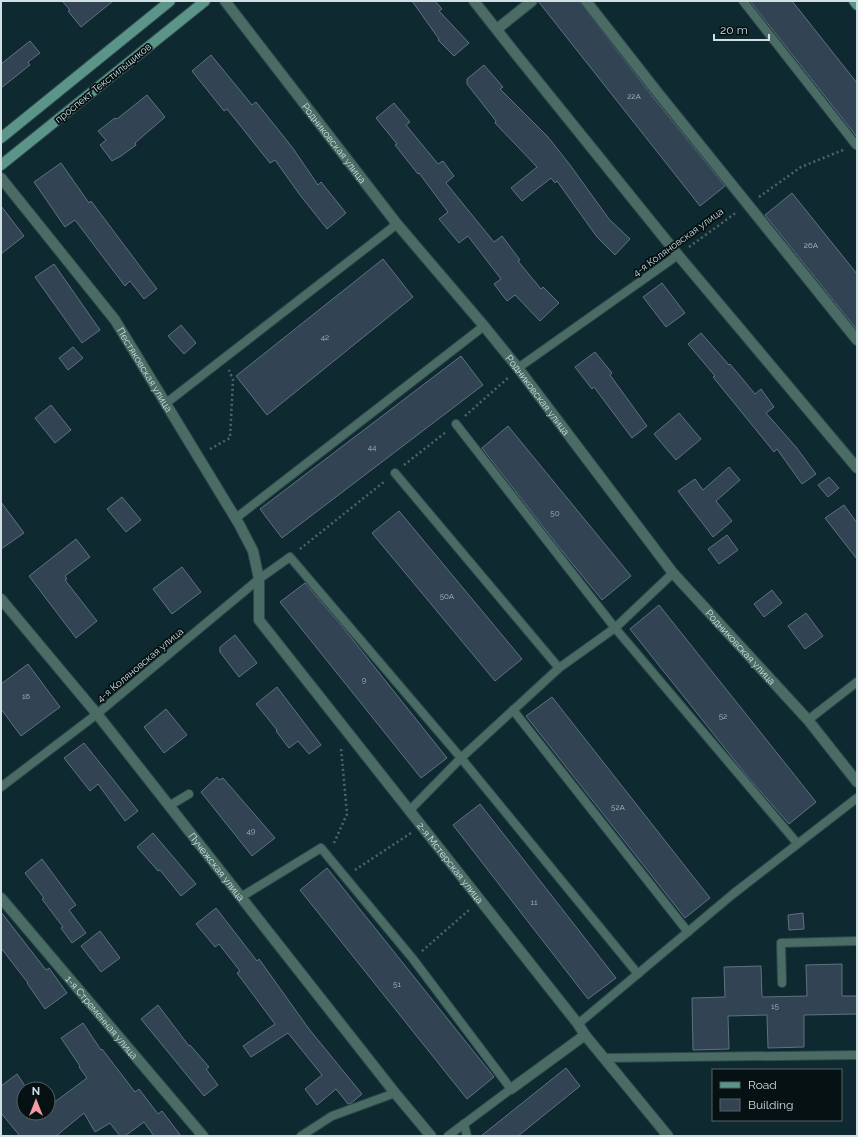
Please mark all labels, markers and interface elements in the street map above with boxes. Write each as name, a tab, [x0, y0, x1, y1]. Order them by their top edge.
scale bar	[714, 16, 769, 42]
text: 20 m	[720, 23, 748, 37]
street label: проспект Текстильщиков	[53, 41, 153, 125]
house number: 22А	[627, 91, 641, 101]
street label: Родниковская улица	[300, 101, 369, 185]
street label: 4-я Коляновская улица	[631, 205, 725, 279]
house number: 26А	[804, 240, 819, 250]
street label: Пестяковская улица	[115, 325, 175, 414]
house number: 42	[321, 332, 329, 342]
street label: Родниковская улица	[504, 352, 572, 437]
house number: 44	[368, 442, 377, 452]
house number: 50	[550, 508, 560, 518]
house number: 50А	[440, 591, 455, 601]
street label: Родниковская улица	[704, 607, 778, 687]
street label: 4-я Коляновская улица	[95, 626, 185, 704]
house number: 9	[362, 675, 367, 685]
house number: 16	[22, 691, 30, 701]
house number: 52	[719, 711, 727, 721]
house number: 52А	[611, 802, 626, 812]
street label: 2-я Мстерская улица	[415, 820, 486, 905]
house number: 49	[246, 826, 256, 836]
street label: Пучежская улица	[187, 830, 247, 903]
house number: 11	[531, 897, 538, 907]
street label: 1-я Стременная улица	[64, 973, 140, 1061]
house number: 51	[393, 979, 401, 989]
house number: 15	[771, 1001, 780, 1011]
legend	[712, 1069, 842, 1121]
text: Road	[748, 1078, 777, 1092]
north arrow	[16, 1081, 56, 1121]
text: N	[32, 1085, 40, 1098]
text: Building	[748, 1098, 794, 1112]

